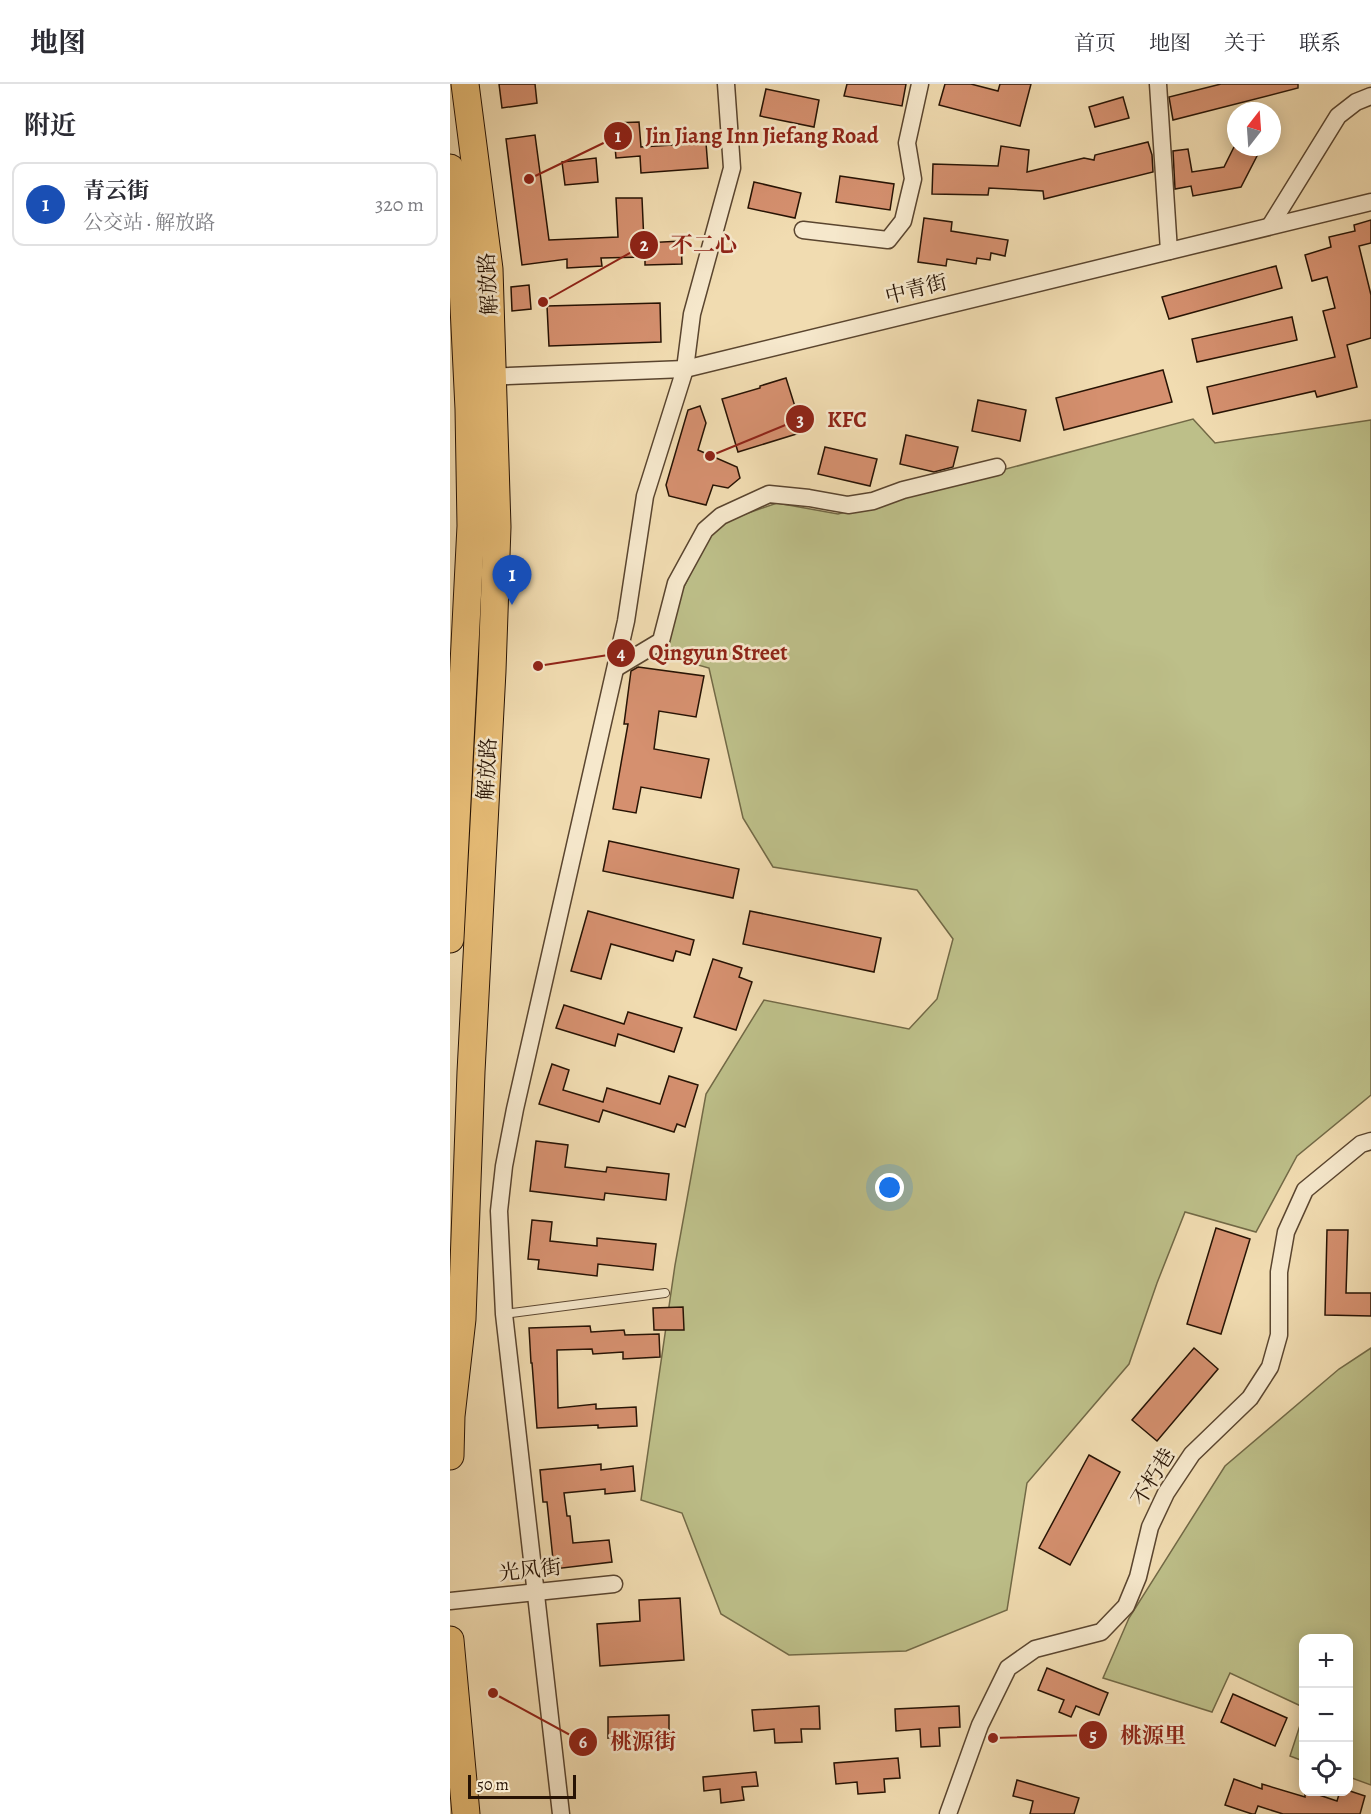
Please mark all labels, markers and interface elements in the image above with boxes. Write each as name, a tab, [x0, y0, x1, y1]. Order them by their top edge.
text: 地图	[30, 24, 86, 62]
text: 首页	[1074, 29, 1116, 57]
text: 地图	[1149, 29, 1191, 57]
text: 关于	[1224, 29, 1266, 57]
text: 联系	[1299, 29, 1341, 57]
north arrow	[1227, 102, 1281, 156]
text: 附近	[24, 108, 76, 143]
callout: Jin Jiang Inn Jiefang Road	[603, 116, 890, 156]
text: Jin Jiang Inn Jiefang Road	[645, 121, 879, 151]
text: 1	[615, 124, 622, 148]
text: 青云街	[83, 176, 149, 206]
text: 1	[42, 191, 49, 218]
text: 320 m	[375, 191, 424, 218]
text: 公交站 · 解放路	[83, 209, 215, 236]
callout: 不二心	[629, 225, 749, 265]
text: 不二心	[671, 230, 737, 260]
text: 2	[640, 233, 649, 257]
street label: 解放路	[472, 252, 504, 316]
street label: 中青街	[882, 268, 950, 310]
callout: KFC	[785, 399, 878, 439]
text: KFC	[827, 405, 867, 435]
text: 3	[796, 408, 804, 432]
pin: 1	[492, 556, 532, 605]
callout: Qingyun Street	[606, 633, 799, 673]
text: Qingyun Street	[649, 638, 788, 668]
text: 4	[617, 641, 626, 665]
street label: 解放路	[471, 737, 503, 801]
your location	[875, 1173, 904, 1202]
street label: 不朽巷	[1125, 1443, 1181, 1511]
street label: 光风街	[497, 1553, 563, 1587]
map controls	[1299, 1634, 1353, 1796]
button: +	[1299, 1634, 1353, 1688]
button: −	[1299, 1688, 1353, 1742]
callout: 桃源里	[1078, 1715, 1198, 1755]
text: 桃源里	[1120, 1721, 1186, 1751]
callout: 桃源街	[568, 1722, 688, 1762]
text: 5	[1089, 1723, 1097, 1747]
text: 桃源街	[610, 1727, 676, 1757]
text: 6	[579, 1730, 587, 1754]
button: locate	[1299, 1742, 1353, 1796]
scale bar	[468, 1772, 576, 1800]
text: 50 m	[477, 1774, 509, 1796]

